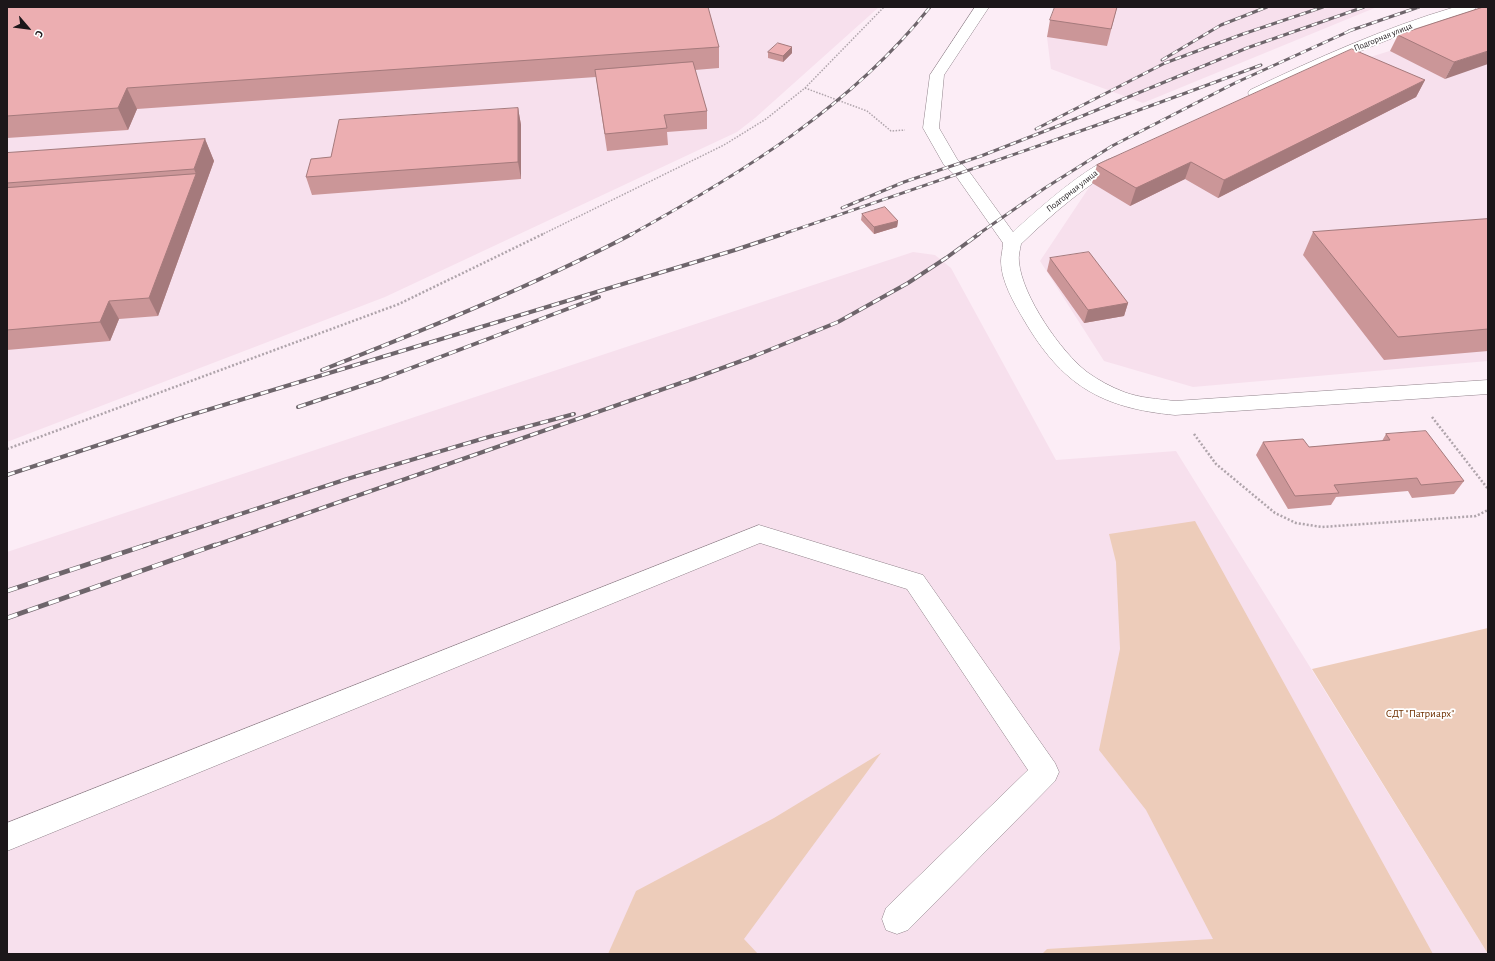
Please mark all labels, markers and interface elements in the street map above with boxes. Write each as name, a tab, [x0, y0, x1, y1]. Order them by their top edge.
north arrow	[8, 8, 48, 48]
street label: Подгорная улица	[1352, 20, 1414, 54]
text: С	[33, 29, 45, 39]
street label: Подгорная улица	[1044, 168, 1100, 214]
park label: СДТ "Патриарх"	[1386, 707, 1454, 721]

